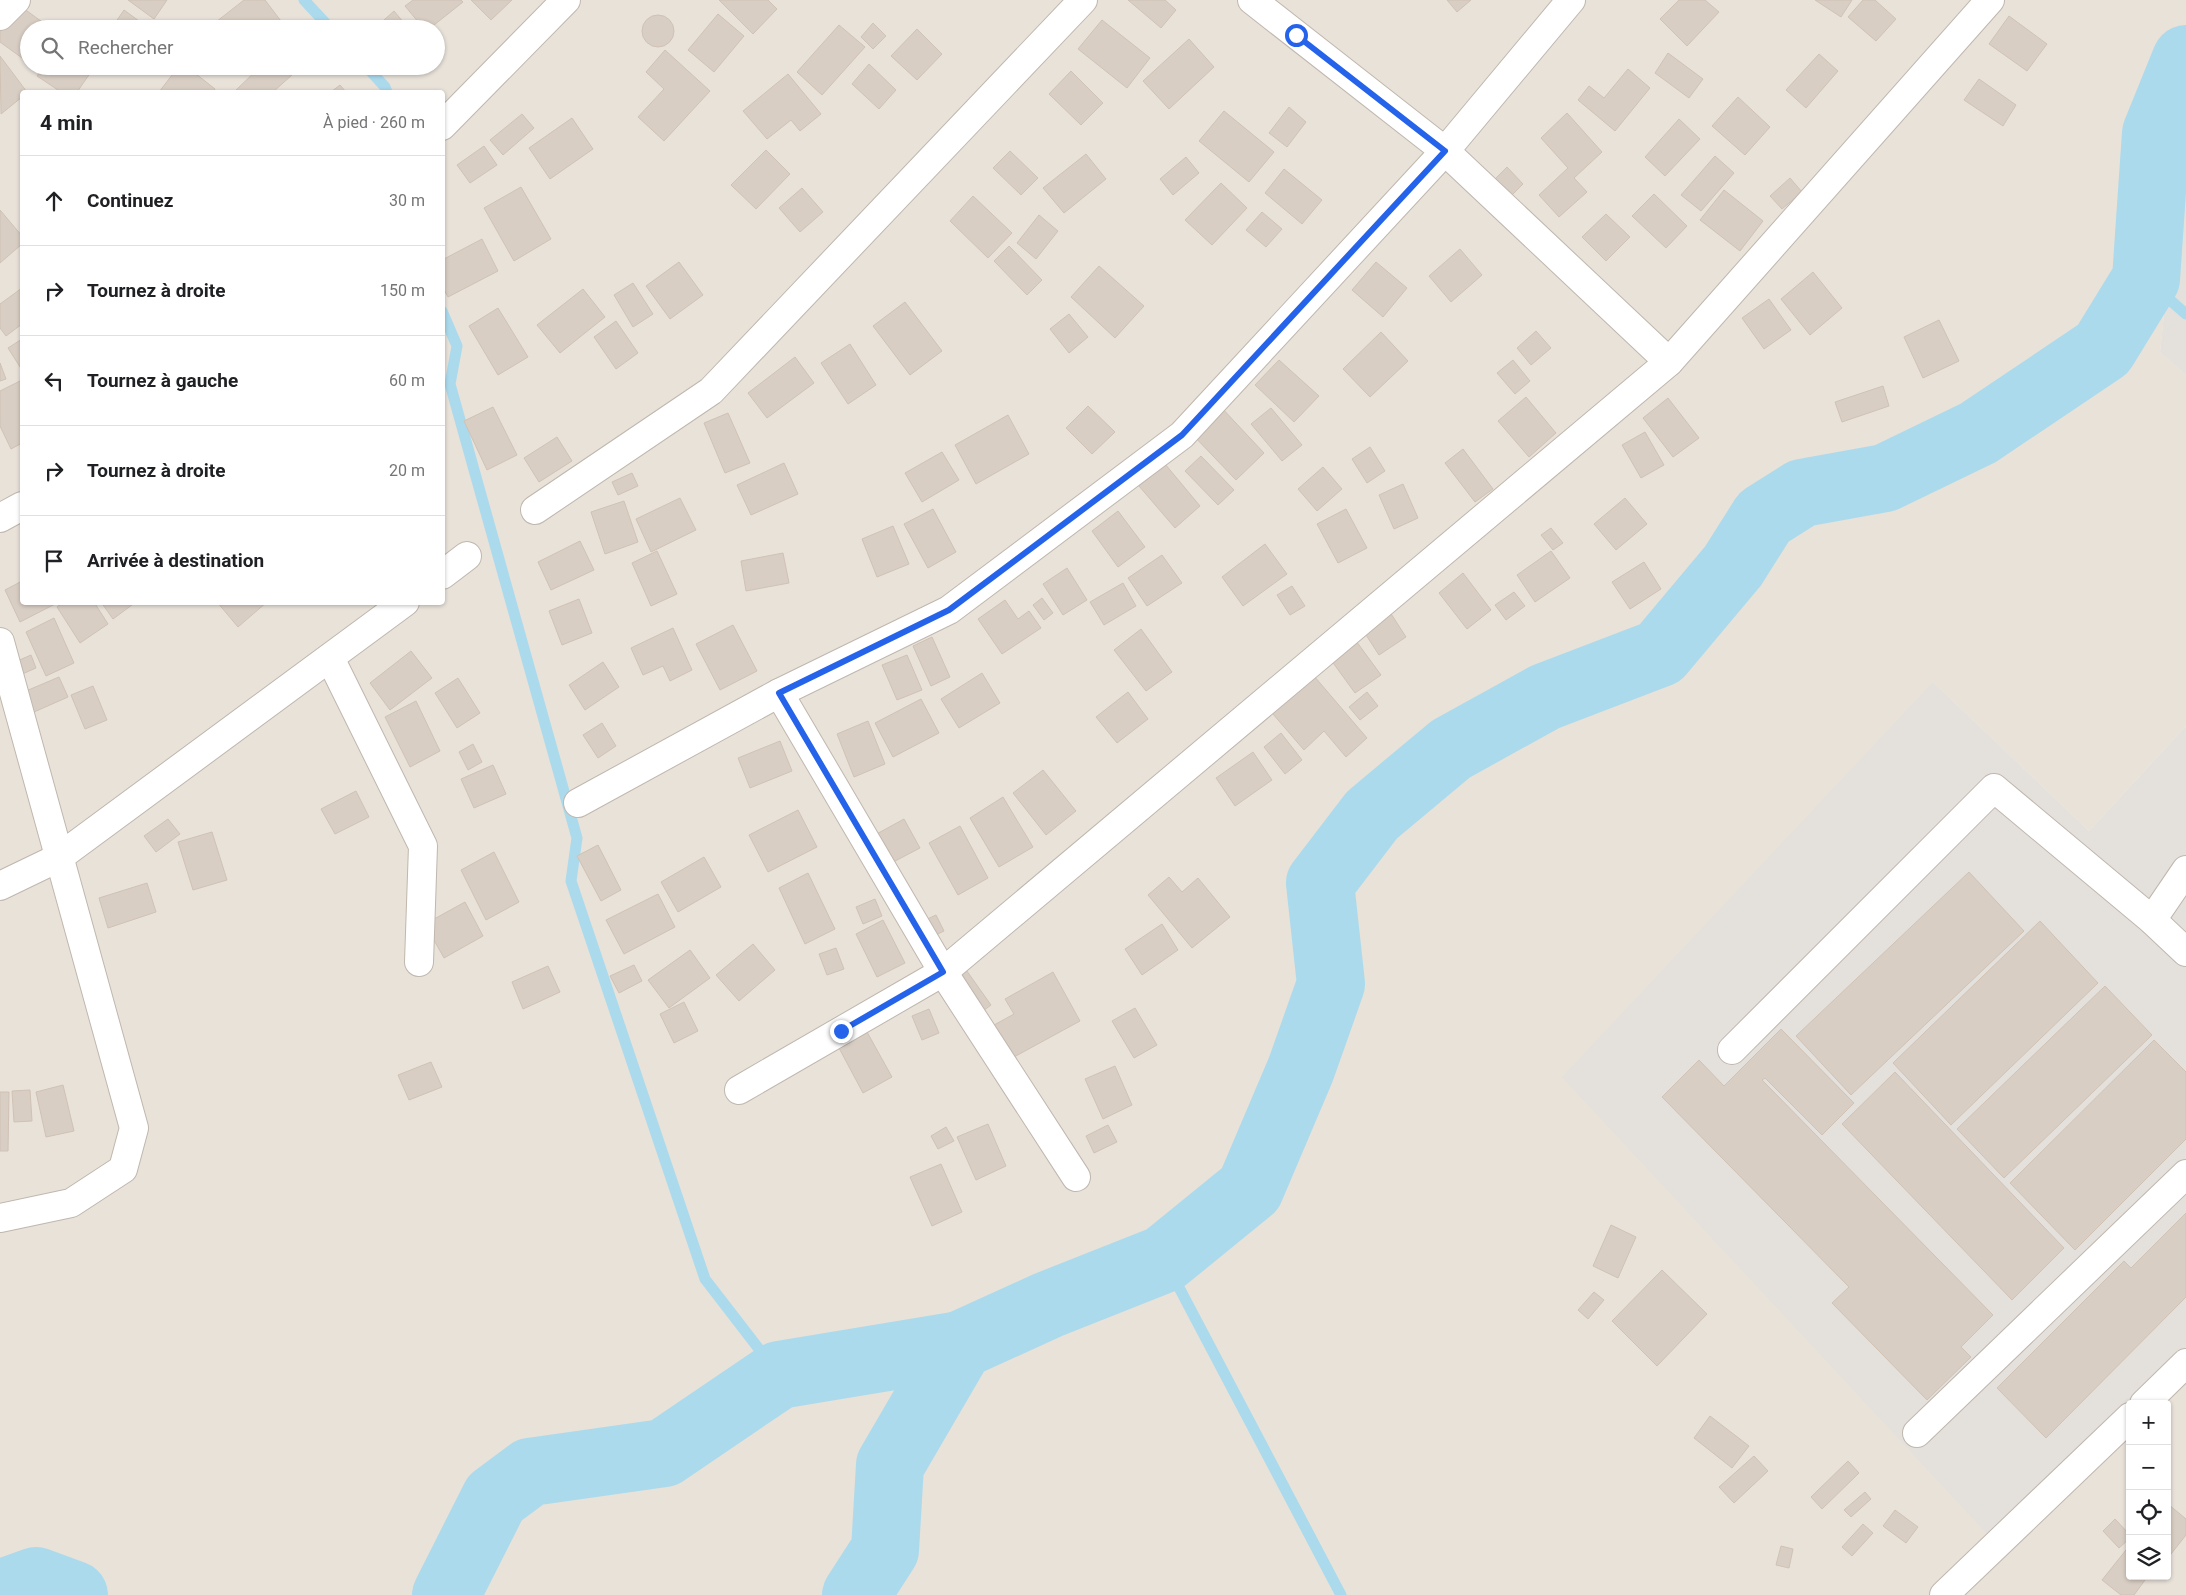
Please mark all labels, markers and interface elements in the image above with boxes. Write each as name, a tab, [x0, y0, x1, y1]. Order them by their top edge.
search box	[20, 20, 445, 75]
route start	[1285, 24, 1308, 47]
icon: search	[38, 34, 66, 62]
text: Rechercher	[78, 36, 173, 59]
text: 4 min	[40, 111, 93, 135]
text: À pied · 260 m	[323, 113, 425, 132]
icon: ahead	[40, 187, 68, 215]
text: Continuez	[87, 189, 173, 212]
text: 30 m	[389, 191, 425, 210]
icon: right	[40, 277, 68, 305]
text: Tournez à droite	[87, 279, 226, 302]
text: 150 m	[380, 281, 425, 300]
icon: left	[40, 367, 68, 395]
text: Tournez à gauche	[87, 369, 238, 392]
text: 60 m	[389, 371, 425, 390]
icon: right	[40, 457, 68, 485]
text: Tournez à droite	[87, 459, 226, 482]
text: 20 m	[389, 461, 425, 480]
icon: arrive	[40, 547, 68, 575]
text: Arrivée à destination	[87, 549, 264, 572]
route end	[830, 1020, 853, 1043]
map controls	[2126, 1400, 2171, 1580]
button: +	[2126, 1400, 2171, 1445]
button: −	[2126, 1445, 2171, 1490]
button: locate	[2126, 1490, 2171, 1535]
button: layers	[2126, 1535, 2171, 1580]

